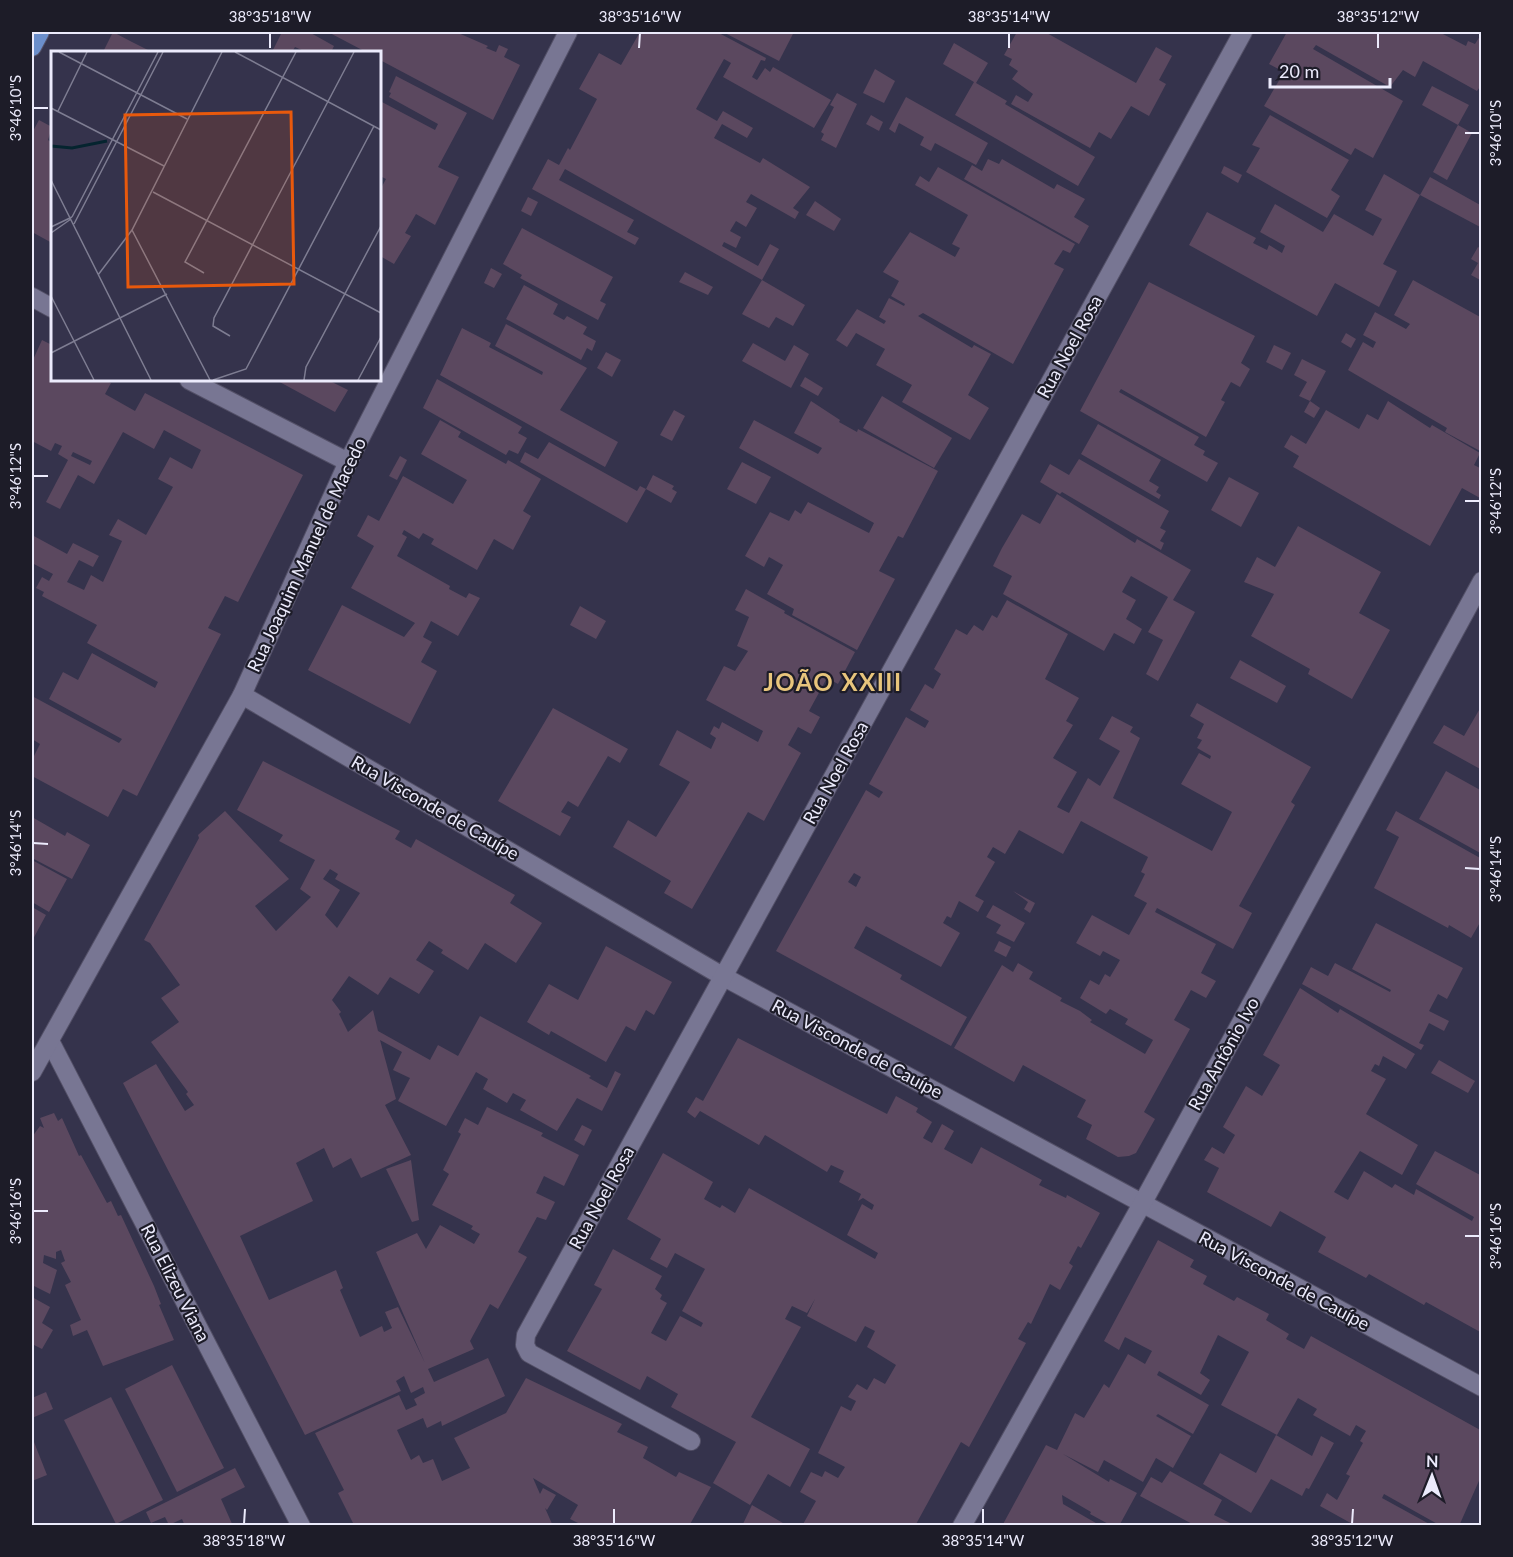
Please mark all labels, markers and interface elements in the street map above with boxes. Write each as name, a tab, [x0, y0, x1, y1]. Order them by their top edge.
text: 38°35'18"W	[229, 7, 312, 25]
text: 38°35'16"W	[599, 7, 682, 25]
text: 38°35'14"W	[968, 7, 1051, 25]
text: 38°35'12"W	[1337, 7, 1420, 25]
inset map	[51, 51, 381, 381]
scale bar	[1270, 51, 1390, 89]
text: 20 m	[1279, 60, 1319, 82]
text: 3°46'10"S	[6, 75, 24, 141]
text: 3°46'10"S	[1486, 100, 1504, 166]
street label: Rua Noel Rosa	[1032, 291, 1106, 402]
street label: Rua Joaquim Manuel de Macedo	[242, 434, 370, 675]
text: 3°46'12"S	[6, 443, 24, 509]
text: 3°46'12"S	[1486, 468, 1504, 534]
district label: JOÃO XXIII	[763, 667, 903, 696]
street label: Rua Noel Rosa	[798, 717, 872, 828]
street label: Rua Visconde de Cauípe	[348, 750, 523, 864]
text: 3°46'14"S	[6, 810, 24, 876]
text: 3°46'14"S	[1486, 836, 1504, 902]
street label: Rua Antônio Ivo	[1183, 993, 1263, 1114]
street label: Rua Visconde de Cauípe	[768, 994, 947, 1102]
street label: Rua Noel Rosa	[564, 1142, 638, 1253]
text: 3°46'16"S	[6, 1178, 24, 1244]
text: 3°46'16"S	[1486, 1203, 1504, 1269]
street label: Rua Elizeu Viana	[137, 1220, 215, 1345]
street label: Rua Visconde de Cauípe	[1195, 1226, 1374, 1334]
north arrow	[1402, 1446, 1462, 1506]
text: N	[1426, 1451, 1439, 1470]
text: 38°35'18"W	[203, 1531, 286, 1549]
text: 38°35'16"W	[573, 1531, 656, 1549]
text: 38°35'14"W	[942, 1531, 1025, 1549]
text: 38°35'12"W	[1311, 1531, 1394, 1549]

